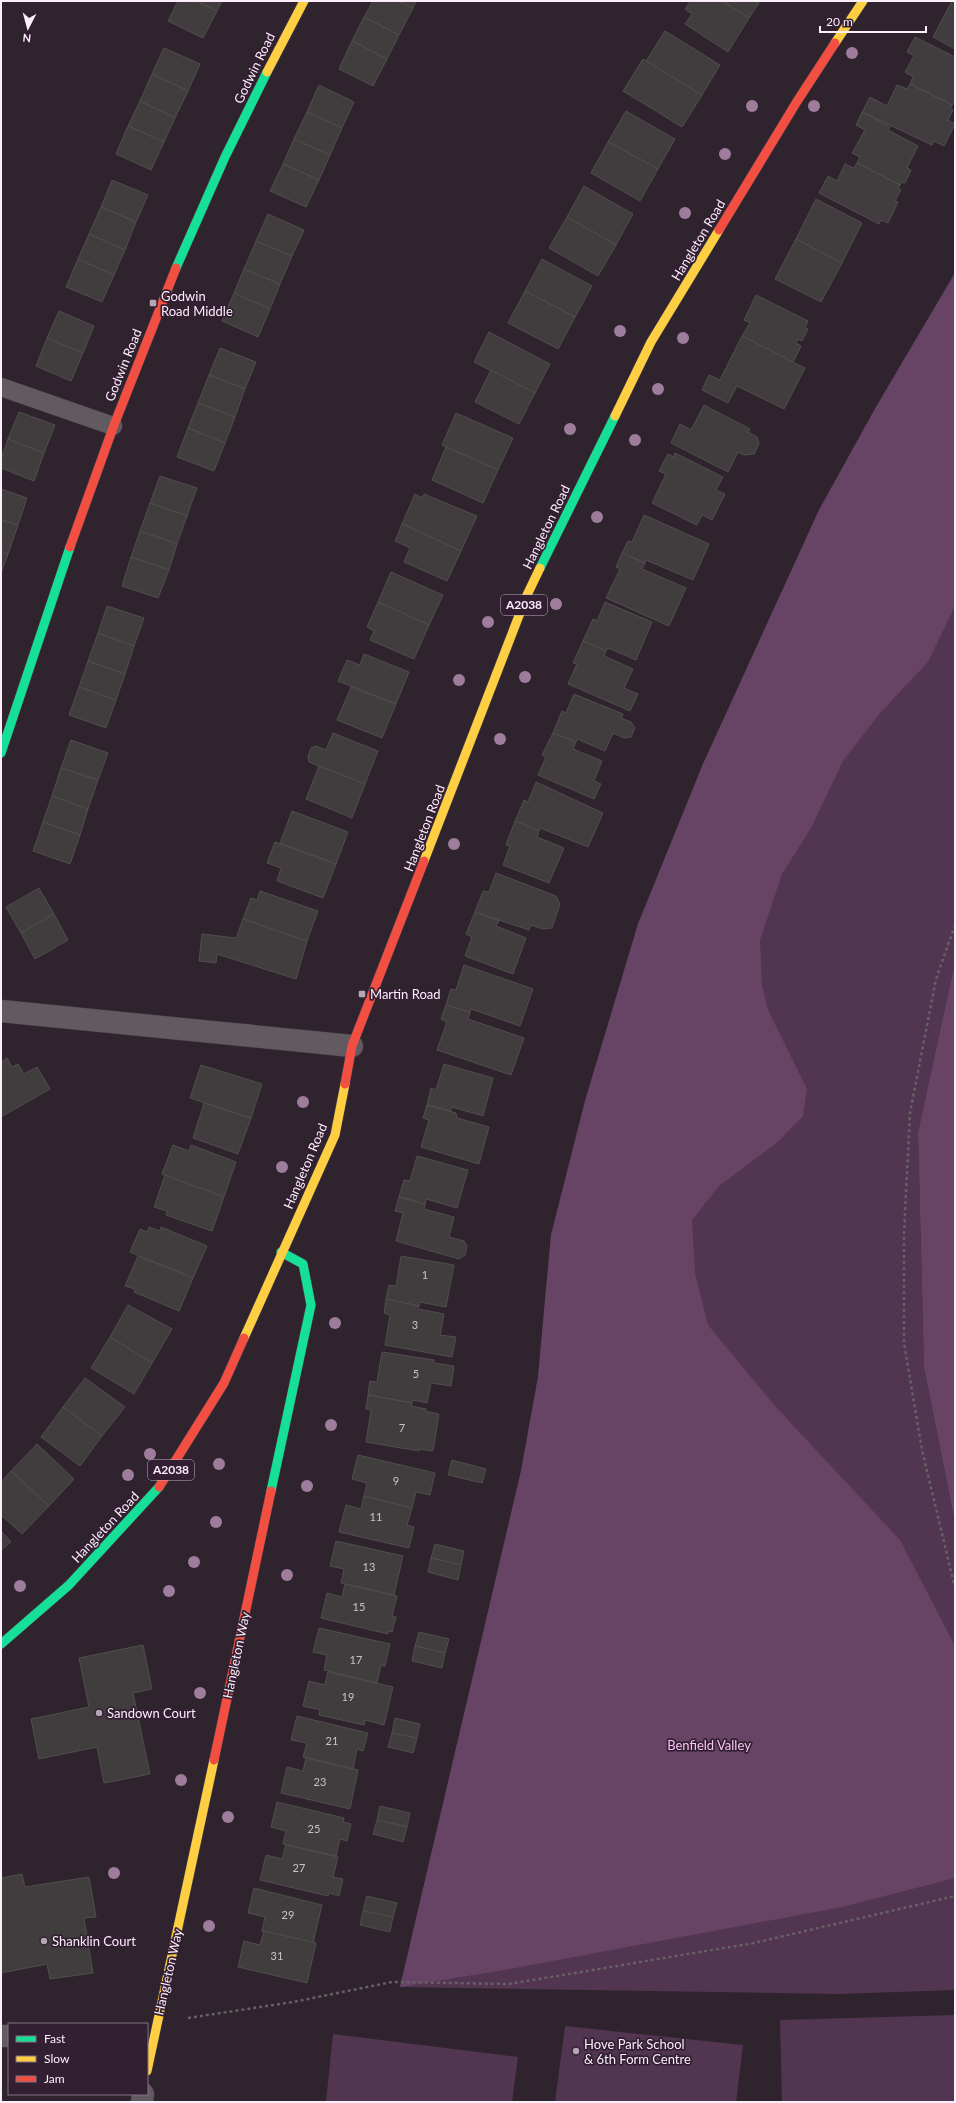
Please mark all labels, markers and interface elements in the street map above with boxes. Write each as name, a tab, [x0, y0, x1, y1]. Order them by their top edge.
north arrow	[8, 8, 48, 48]
scale bar	[820, 8, 926, 34]
text: 20 m	[826, 14, 853, 29]
street label: Godwin Road	[230, 30, 278, 106]
text: N	[22, 32, 32, 45]
street label: Hangleton Road	[668, 197, 728, 283]
place label: Godwin Road Middle	[161, 288, 233, 319]
marker: Godwin Road Middle	[148, 298, 158, 308]
street label: Godwin Road	[101, 326, 145, 404]
street label: Hangleton Road	[519, 482, 573, 572]
road number: A2038	[501, 595, 547, 615]
street label: Hangleton Road	[400, 782, 448, 874]
place label: Martin Road	[370, 986, 441, 1002]
marker: Martin Road	[357, 989, 367, 999]
street label: Hangleton Road	[280, 1121, 330, 1211]
house number: 1	[422, 1268, 428, 1281]
house number: 3	[412, 1318, 418, 1331]
house number: 5	[413, 1367, 419, 1380]
house number: 7	[399, 1421, 405, 1434]
road number: A2038	[148, 1460, 194, 1480]
house number: 9	[393, 1474, 399, 1487]
street label: Hangleton Road	[68, 1488, 142, 1566]
house number: 11	[370, 1510, 382, 1523]
house number: 13	[363, 1560, 375, 1573]
house number: 15	[353, 1600, 365, 1613]
street label: Hangleton Way	[219, 1610, 253, 1700]
house number: 17	[350, 1653, 362, 1666]
house number: 19	[342, 1690, 354, 1703]
place label: Sandown Court	[107, 1705, 196, 1721]
marker: Sandown Court	[94, 1708, 104, 1718]
house number: 21	[326, 1734, 338, 1747]
park label: Benfield Valley	[667, 1737, 751, 1753]
house number: 23	[314, 1775, 326, 1788]
house number: 25	[308, 1822, 320, 1835]
house number: 27	[293, 1861, 305, 1874]
house number: 29	[282, 1908, 294, 1921]
street label: Hangleton Way	[150, 1927, 186, 2017]
place label: Shanklin Court	[52, 1933, 136, 1949]
marker: Shanklin Court	[39, 1936, 49, 1946]
house number: 31	[271, 1949, 283, 1962]
legend	[8, 2023, 148, 2095]
text: Fast	[44, 2031, 66, 2046]
place label: Hove Park School & 6th Form Centre	[584, 2036, 691, 2067]
marker: Hove Park School & 6th Form Centre	[571, 2046, 581, 2056]
text: Slow	[44, 2051, 70, 2066]
text: Jam	[44, 2071, 65, 2086]

